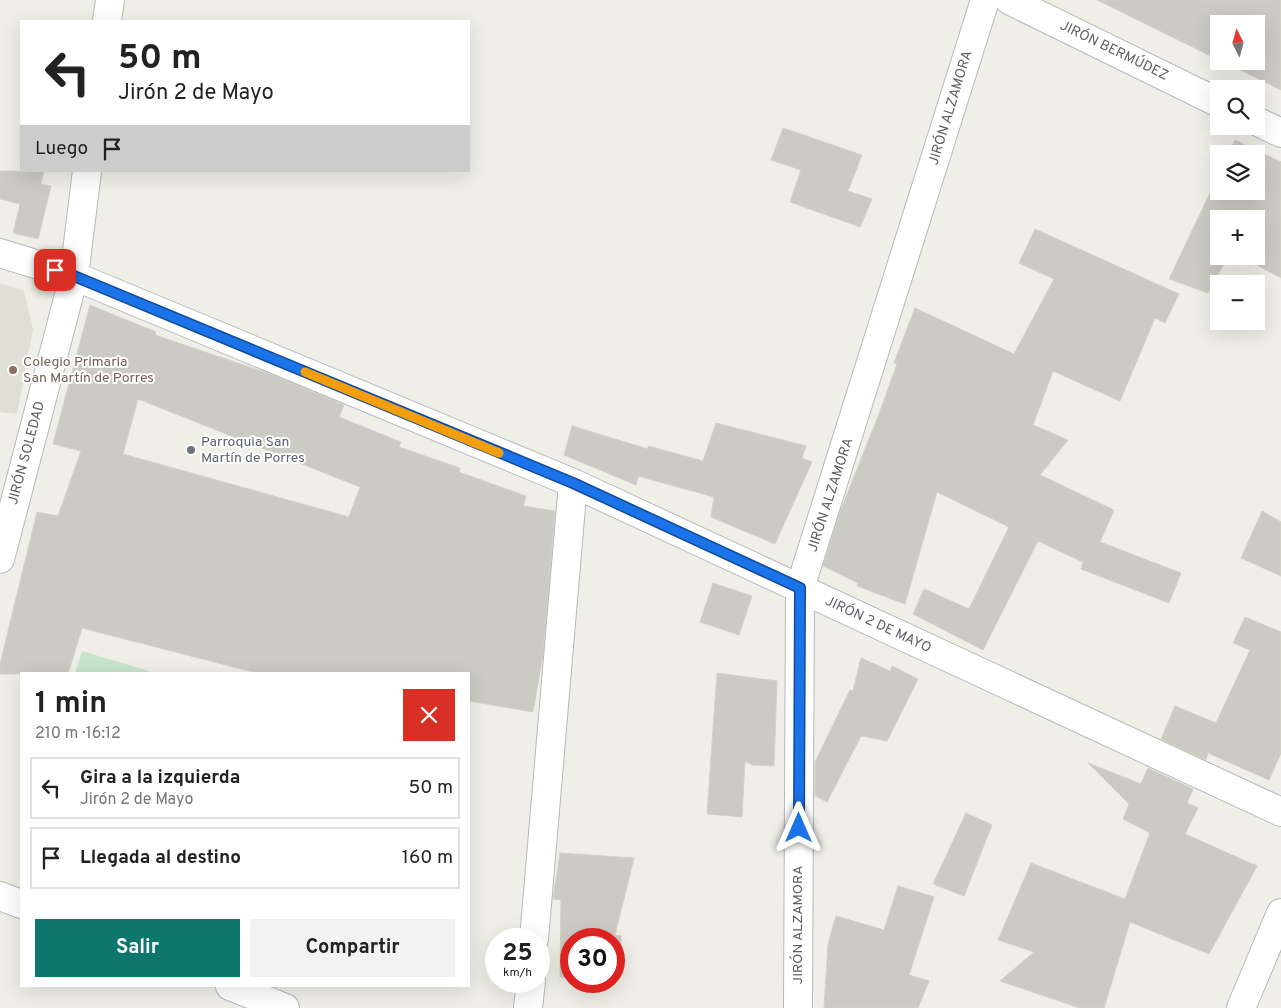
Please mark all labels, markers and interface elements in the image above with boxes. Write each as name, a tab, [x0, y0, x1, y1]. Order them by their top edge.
north arrow	[1210, 15, 1265, 70]
map controls	[1210, 15, 1265, 330]
street label: JIRÓN BERMÚDEZ	[1057, 16, 1172, 85]
text: 50 m	[118, 37, 202, 81]
icon: left	[35, 40, 100, 105]
street label: JIRÓN ALZAMORA	[925, 48, 977, 167]
text: Jirón 2 de Mayo	[118, 80, 274, 107]
button: search	[1210, 80, 1265, 135]
icon: arrive	[98, 135, 126, 163]
text: Luego	[35, 137, 88, 161]
button: layers	[1210, 145, 1265, 200]
button: +	[1210, 210, 1265, 265]
pin	[34, 249, 76, 291]
icon: arrive	[41, 256, 69, 284]
button: −	[1210, 275, 1265, 330]
place label: Colegio Primaria San Martín de Porres	[23, 354, 154, 387]
marker: Colegio Primaria San Martín de Porres	[7, 364, 19, 376]
street label: JIRÓN SOLEDAD	[4, 399, 49, 507]
place label: Parroquia San Martín de Porres	[201, 434, 305, 467]
street label: JIRÓN ALZAMORA	[804, 436, 857, 554]
marker: Parroquia San Martín de Porres	[185, 444, 197, 456]
street label: JIRÓN 2 DE MAYO	[822, 592, 934, 657]
text: 1 min	[35, 686, 107, 723]
button: close	[403, 689, 455, 741]
text: 210 m · 16:12	[35, 724, 121, 744]
text: Gira a la izquierda	[80, 766, 240, 790]
icon: left	[37, 774, 65, 802]
text: 50 m	[408, 776, 453, 800]
text: Jirón 2 de Mayo	[80, 790, 193, 810]
position arrow	[772, 801, 824, 853]
icon: arrive	[37, 844, 65, 872]
text: Llegada al destino	[80, 846, 241, 870]
text: 160 m	[402, 846, 453, 870]
street label: JIRÓN ALZAMORA	[789, 866, 807, 984]
button: Salir	[35, 919, 240, 977]
button: Compartir	[250, 919, 455, 977]
speed limit sign: 30	[560, 928, 625, 993]
text: 25	[502, 938, 533, 970]
text: km/h	[503, 965, 532, 981]

